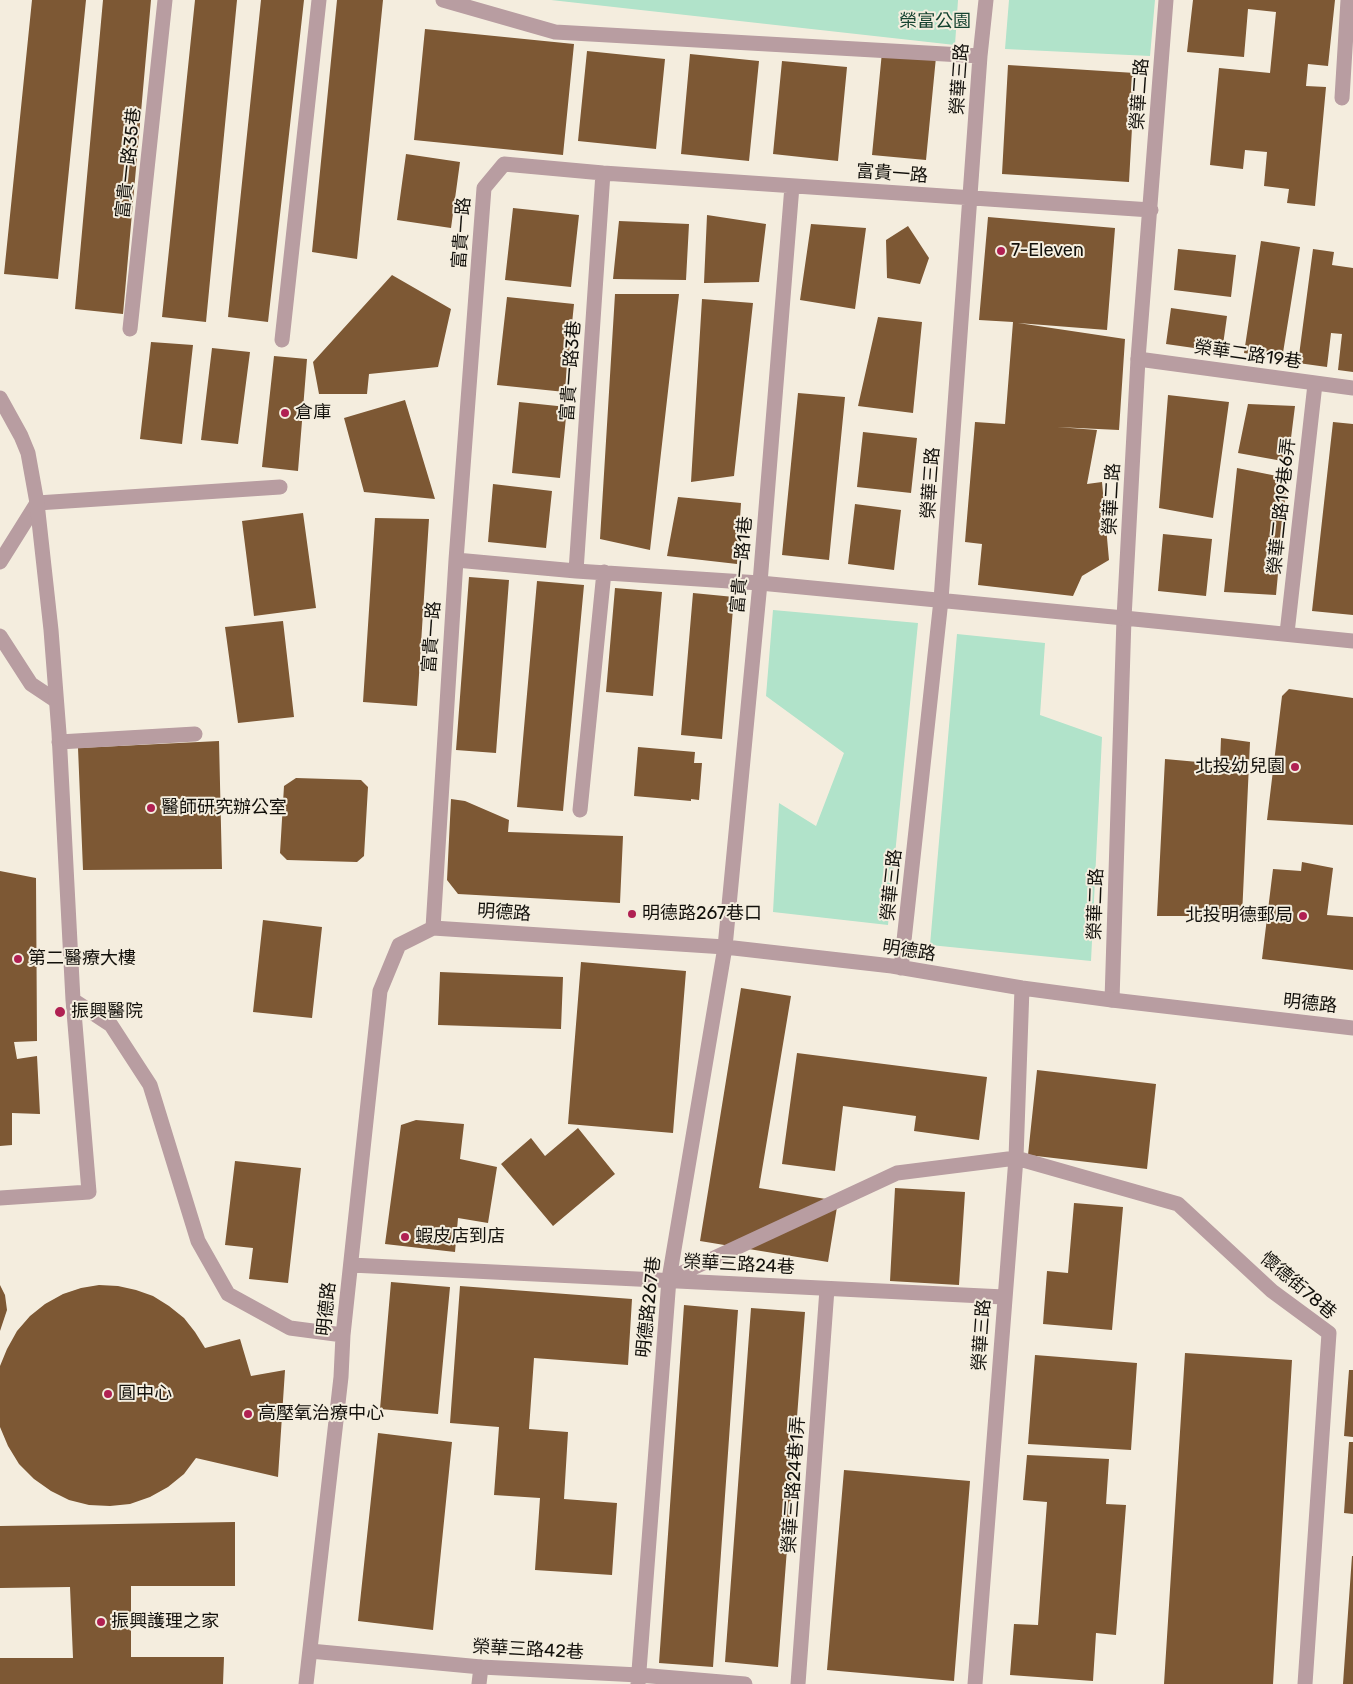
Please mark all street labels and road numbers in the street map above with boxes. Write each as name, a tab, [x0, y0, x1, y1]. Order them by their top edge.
street label: 榮華三路	[947, 42, 973, 116]
street label: 榮華二路	[1127, 57, 1153, 131]
street label: 富貴一路35巷	[112, 106, 146, 220]
street label: 富貴一路	[855, 161, 929, 187]
street label: 富貴一路	[449, 196, 475, 270]
street label: 富貴一路3巷	[557, 320, 585, 422]
street label: 榮華二路19巷	[1193, 337, 1303, 373]
street label: 榮華二路19巷6弄	[1264, 437, 1300, 575]
street label: 榮華三路	[918, 446, 944, 520]
street label: 榮華二路	[1099, 462, 1125, 536]
street label: 富貴一路1巷	[727, 515, 757, 615]
street label: 富貴一路	[419, 600, 445, 674]
street label: 榮華三路	[877, 848, 907, 922]
street label: 榮華二路	[1084, 868, 1108, 940]
street label: 明德路	[476, 900, 532, 926]
street label: 明德路	[881, 936, 937, 966]
street label: 明德路	[1282, 990, 1338, 1018]
street label: 懷德街78巷	[1256, 1248, 1340, 1324]
street label: 榮華三路24巷	[683, 1251, 795, 1279]
street label: 明德路267巷	[633, 1255, 665, 1359]
street label: 明德路	[313, 1281, 341, 1337]
street label: 榮華三路	[969, 1298, 995, 1372]
street label: 榮華三路24巷1弄	[778, 1416, 810, 1554]
street label: 榮華三路42巷	[472, 1636, 584, 1664]

